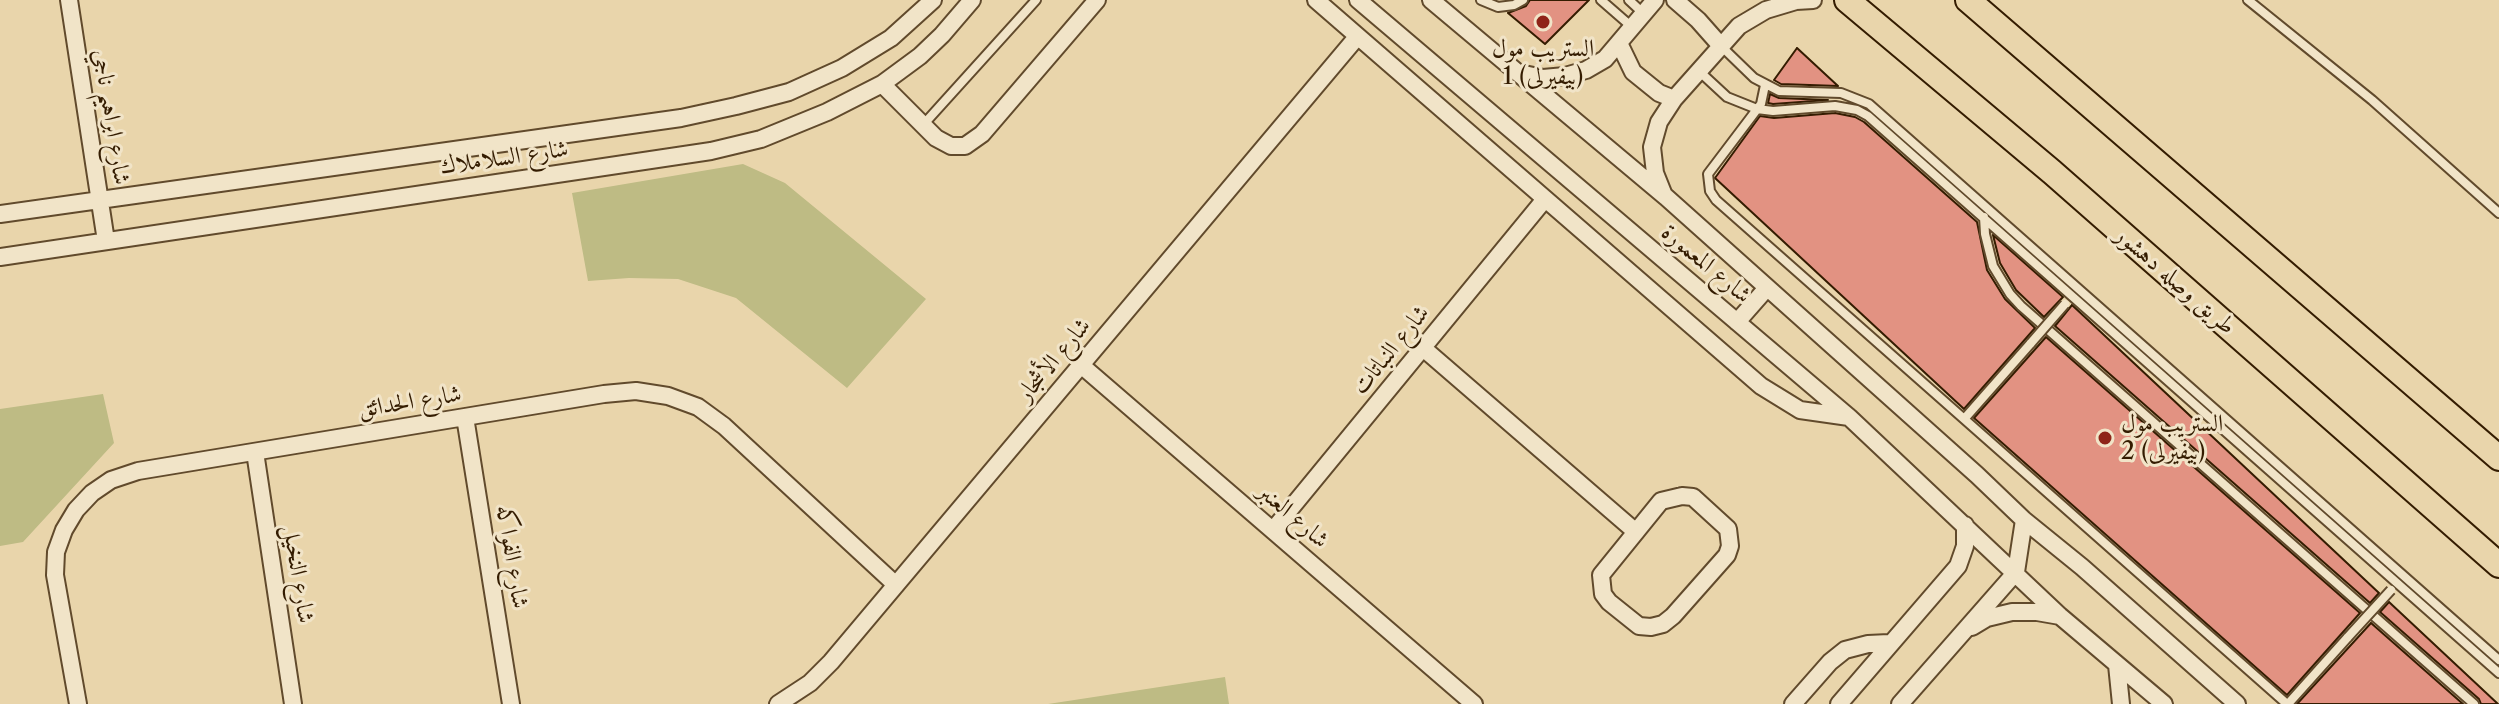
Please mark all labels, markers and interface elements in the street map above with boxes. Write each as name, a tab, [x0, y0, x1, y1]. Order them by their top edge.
marker: الستريب مول 1 (بيفيرلى)	[1534, 13, 1552, 31]
place label: الستريب مول 1 (بيفيرلى)	[1492, 35, 1594, 91]
street label: شارع ابراهيم ناجي	[86, 47, 136, 187]
street label: شارع السلاملاك	[438, 135, 570, 181]
street label: شارع المعمورة	[1655, 218, 1757, 310]
street label: طريق وصله دهشور	[2109, 221, 2241, 341]
street label: شارع النباتات	[1346, 299, 1436, 401]
street label: شارع الأشجار	[1011, 312, 1097, 408]
street label: شارع الحدائق	[356, 380, 464, 424]
place label: الستريب مول 2 (بيفيرلى)	[2121, 410, 2223, 466]
marker: الستريب مول 2 (بيفيرلى)	[2096, 429, 2114, 447]
street label: شارع العنبر	[1251, 477, 1335, 555]
street label: شارع الفواكه	[490, 503, 534, 611]
street label: شارع النخيل	[276, 523, 320, 625]

